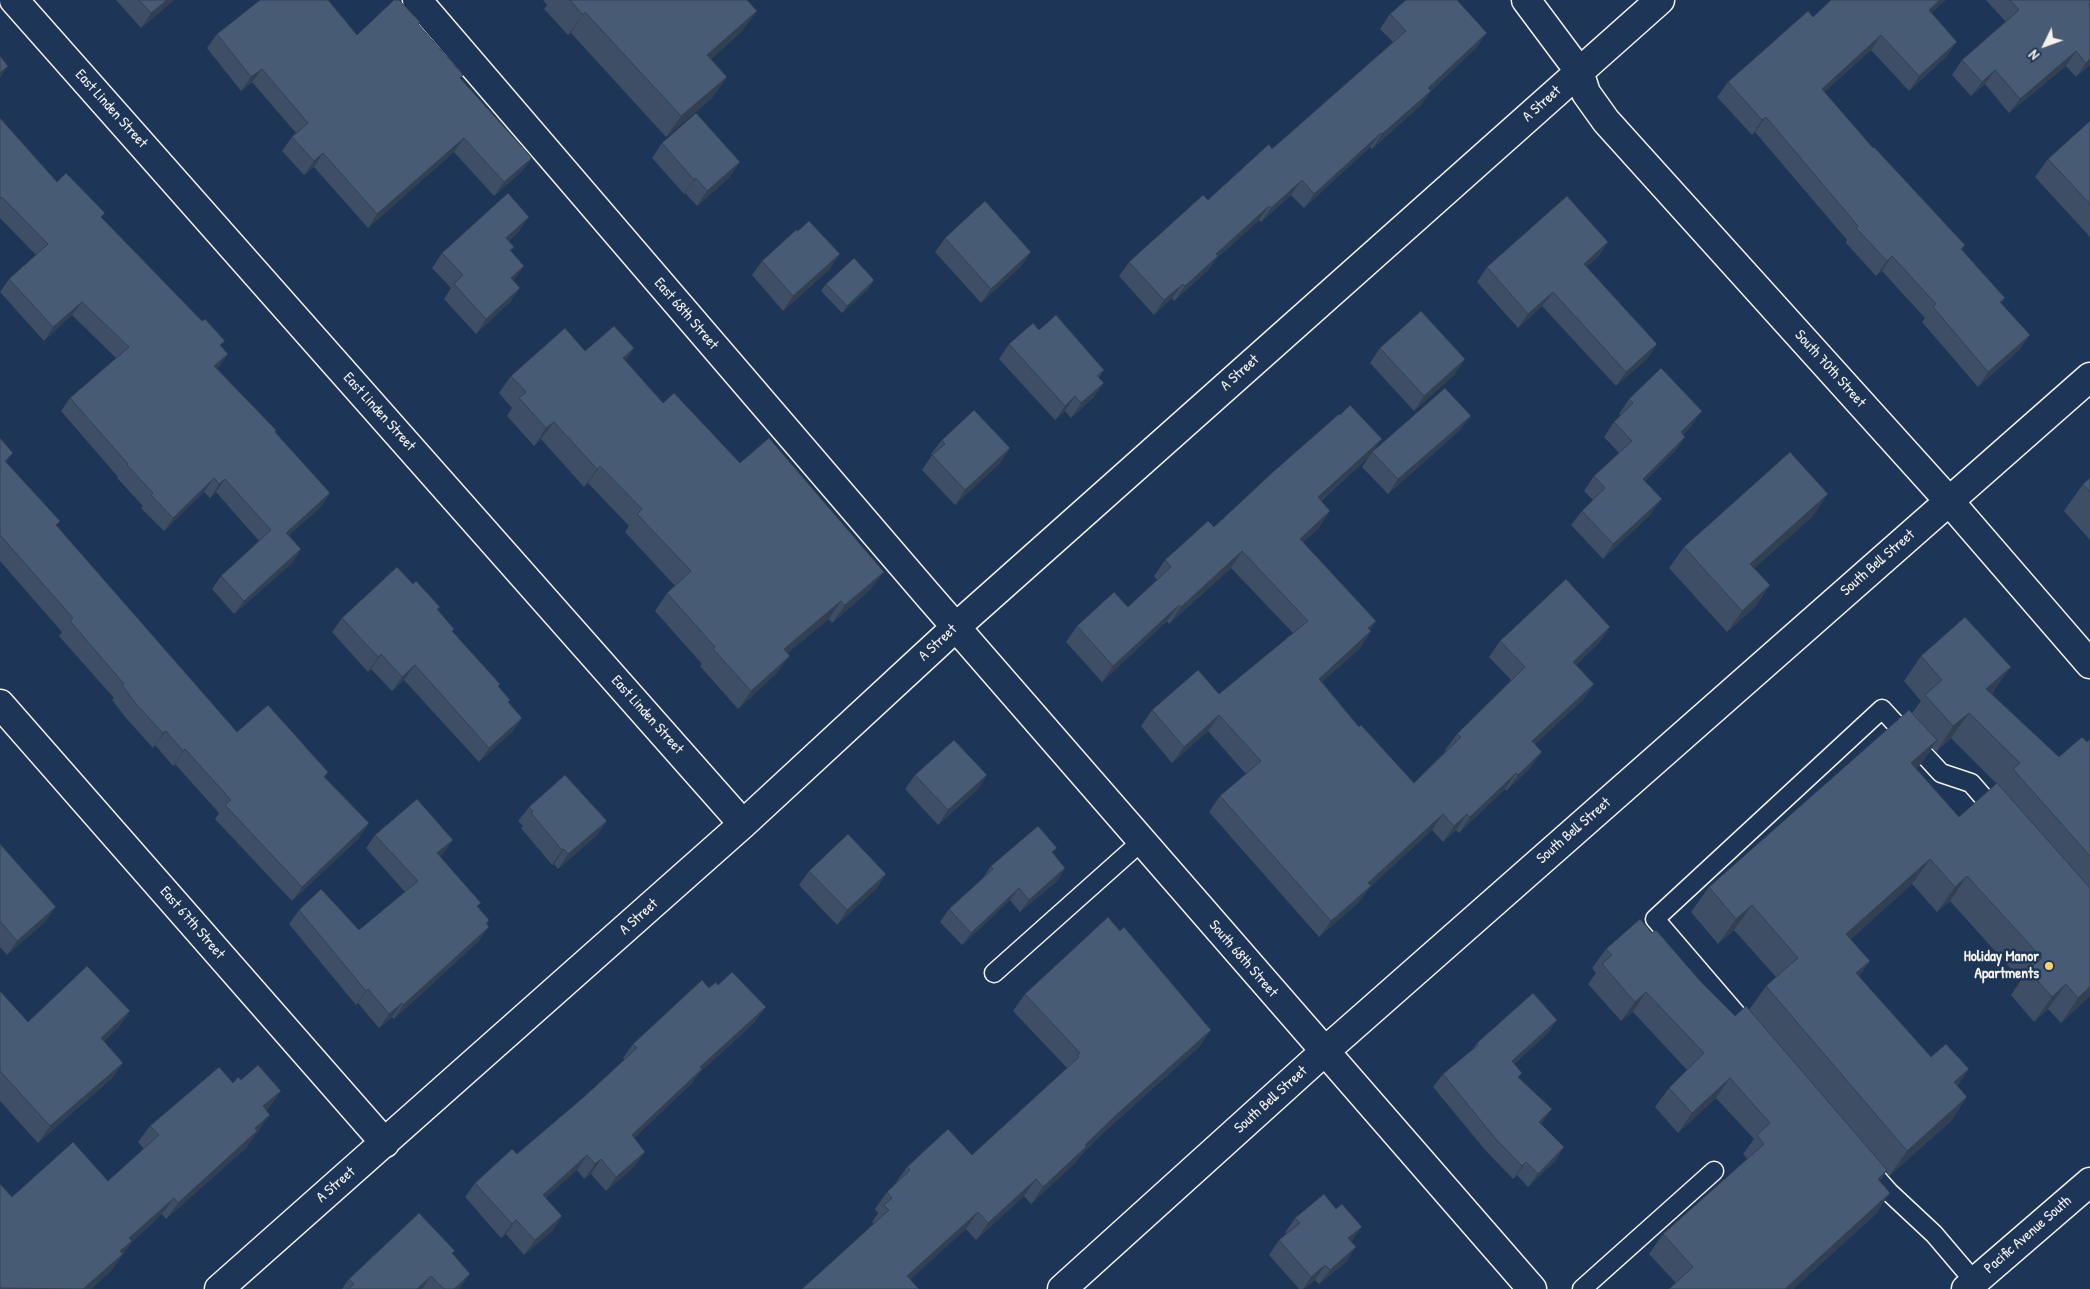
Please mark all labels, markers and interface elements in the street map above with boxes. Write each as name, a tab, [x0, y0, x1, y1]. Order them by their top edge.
north arrow	[2020, 20, 2070, 70]
text: N	[2024, 46, 2043, 65]
street label: East Linden Street	[71, 66, 151, 152]
street label: A Street	[1519, 82, 1565, 126]
street label: East 68th Street	[650, 274, 722, 354]
street label: South 70th Street	[1791, 327, 1869, 411]
street label: A Street	[1217, 351, 1263, 395]
street label: East Linden Street	[339, 369, 419, 455]
street label: South Bell Street	[1837, 526, 1919, 600]
street label: A Street	[915, 621, 961, 665]
street label: East Linden Street	[607, 672, 687, 758]
street label: South Bell Street	[1533, 794, 1615, 868]
street label: East 67th Street	[156, 883, 228, 963]
street label: A Street	[616, 895, 662, 939]
street label: South 68th Street	[1205, 917, 1281, 1001]
place label: Holiday Manor Apartments	[1964, 948, 2039, 983]
marker: Holiday Manor Apartments	[2043, 960, 2055, 972]
street label: South Bell Street	[1231, 1062, 1311, 1138]
street label: A Street	[313, 1163, 359, 1207]
street label: Pacific Avenue South	[1981, 1192, 2075, 1278]

